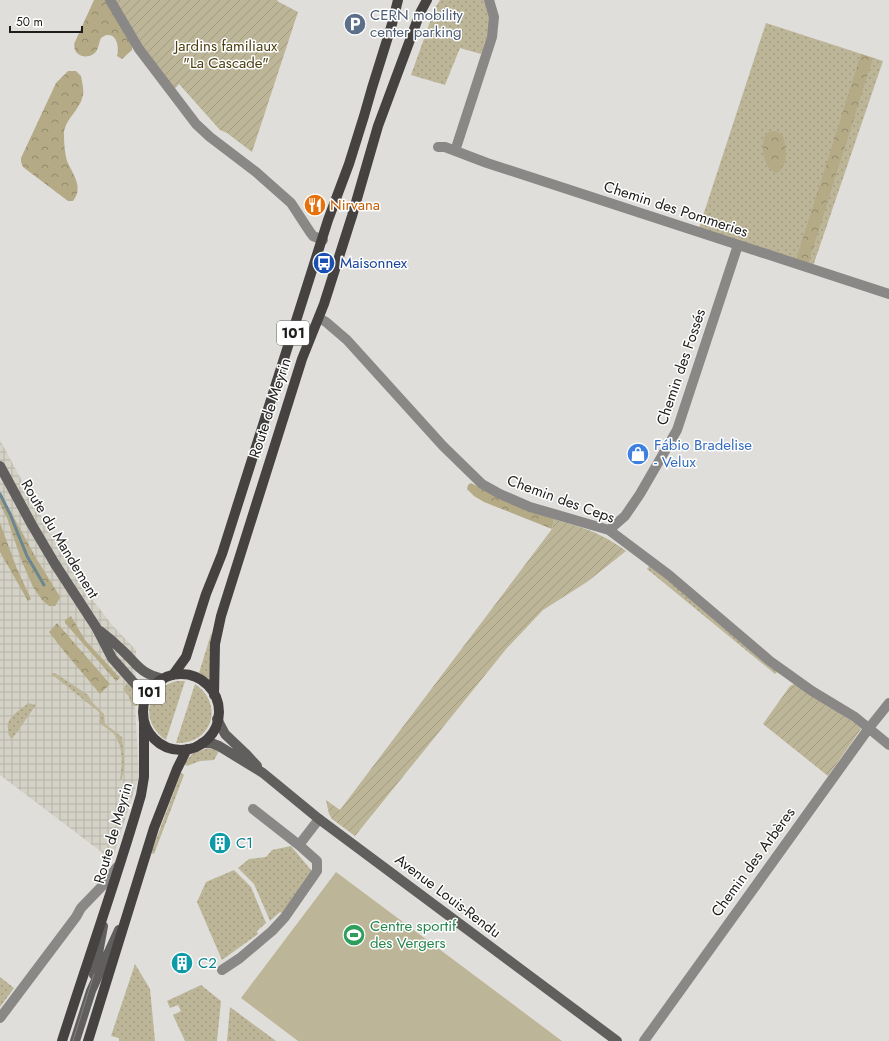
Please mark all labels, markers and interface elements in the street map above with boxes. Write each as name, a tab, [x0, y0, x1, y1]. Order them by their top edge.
place label: CERN mobility center parking	[370, 4, 463, 43]
scale bar	[10, 8, 82, 34]
parking icon: CERN mobility center parking	[342, 11, 368, 37]
text: 50 m	[16, 13, 43, 31]
park label: Jardins familiaux "La Cascade"	[173, 35, 278, 74]
street label: Chemin des Pommeries	[601, 175, 751, 243]
restaurant icon: Nirvana	[302, 192, 328, 218]
place label: Nirvana	[330, 194, 380, 216]
bus stop icon: Maisonnex	[311, 250, 337, 276]
place label: Maisonnex	[340, 252, 408, 274]
street label: Chemin des Fossés	[651, 306, 711, 428]
road number: 101	[277, 321, 309, 345]
street label: Route de Meyrin	[243, 355, 297, 461]
place label: Fábio Bradelise - Velux	[654, 434, 752, 473]
shop icon: Fábio Bradelise - Velux	[625, 441, 651, 467]
street label: Chemin des Ceps	[504, 469, 618, 529]
street label: Route du Mandement	[16, 475, 105, 603]
road number: 101	[133, 680, 165, 704]
street label: Route de Meyrin	[88, 780, 138, 886]
street label: Chemin des Arbères	[706, 803, 800, 921]
building icon: C1	[207, 830, 233, 856]
place label: C1	[236, 832, 253, 854]
street label: Avenue Louis-Rendu	[390, 849, 506, 943]
place label: Centre sportif des Vergers	[370, 915, 457, 954]
sports icon: Centre sportif des Vergers	[341, 922, 367, 948]
building icon: C2	[169, 950, 195, 976]
place label: C2	[198, 952, 217, 974]

